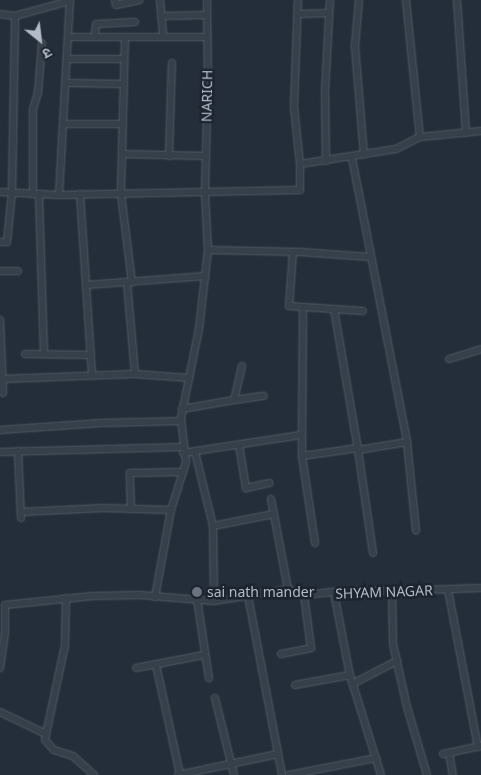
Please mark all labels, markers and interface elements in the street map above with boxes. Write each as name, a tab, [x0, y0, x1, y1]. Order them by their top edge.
north arrow	[15, 15, 65, 65]
text: उ	[39, 43, 56, 64]
street label: NARICH	[198, 70, 216, 122]
street label: SHYAM NAGAR	[335, 582, 433, 602]
place label: sai nath mander	[207, 584, 315, 600]
marker: sai nath mander	[191, 586, 203, 598]

